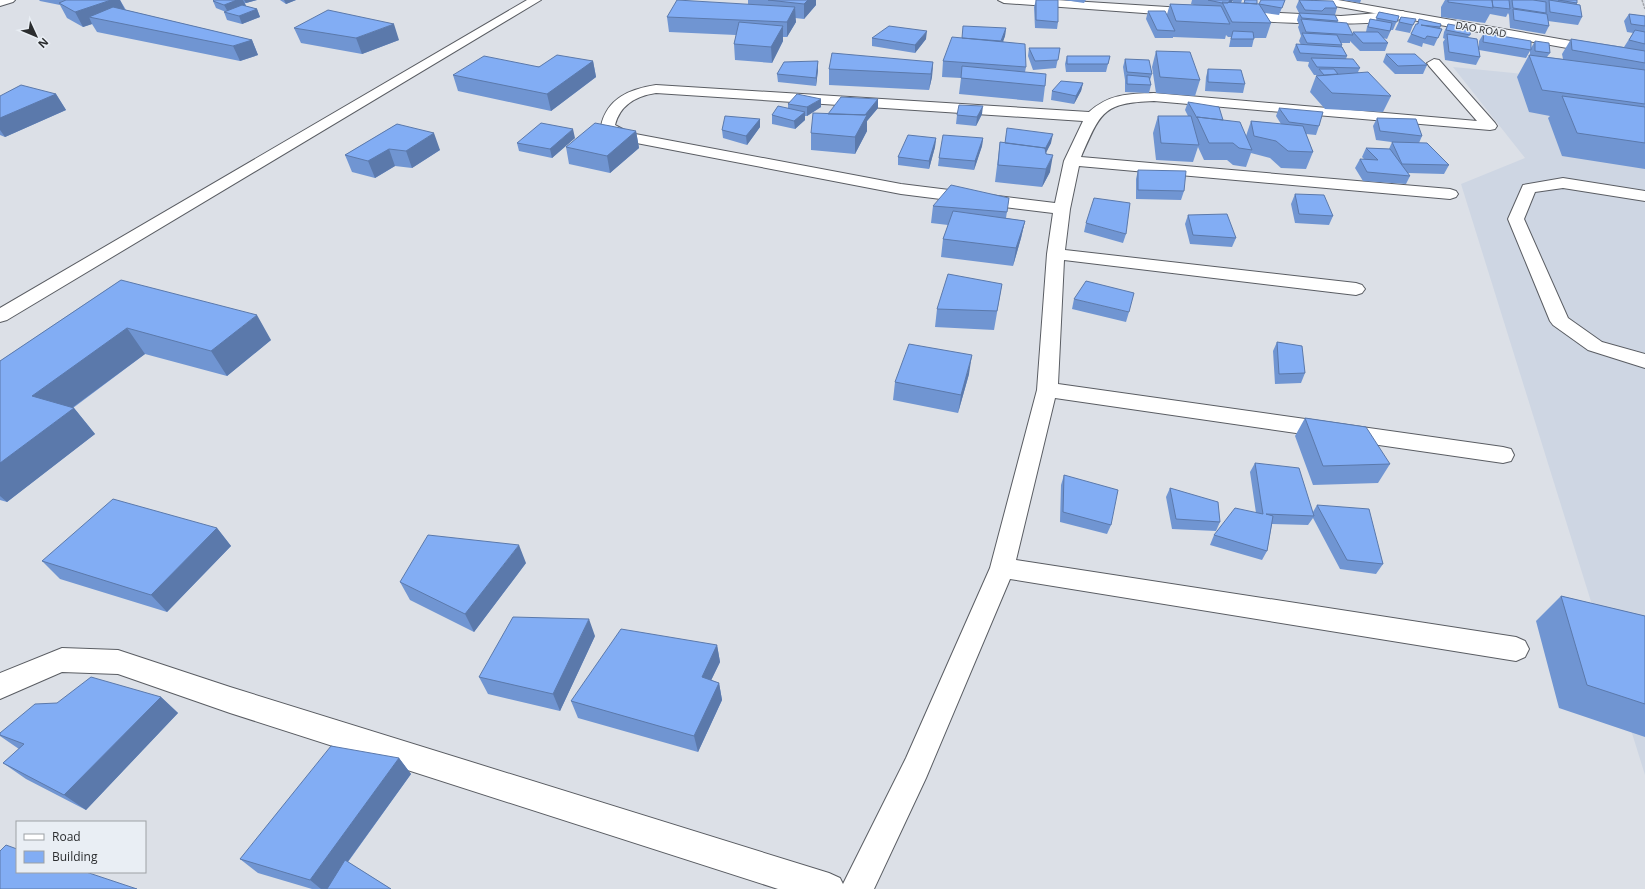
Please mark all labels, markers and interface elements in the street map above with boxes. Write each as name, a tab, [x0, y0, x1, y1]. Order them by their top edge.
north arrow	[16, 16, 56, 56]
street label: DAO ROAD	[1454, 18, 1508, 40]
text: N	[35, 35, 52, 52]
legend	[16, 821, 146, 873]
text: Road	[52, 828, 81, 845]
text: Building	[52, 848, 98, 865]

